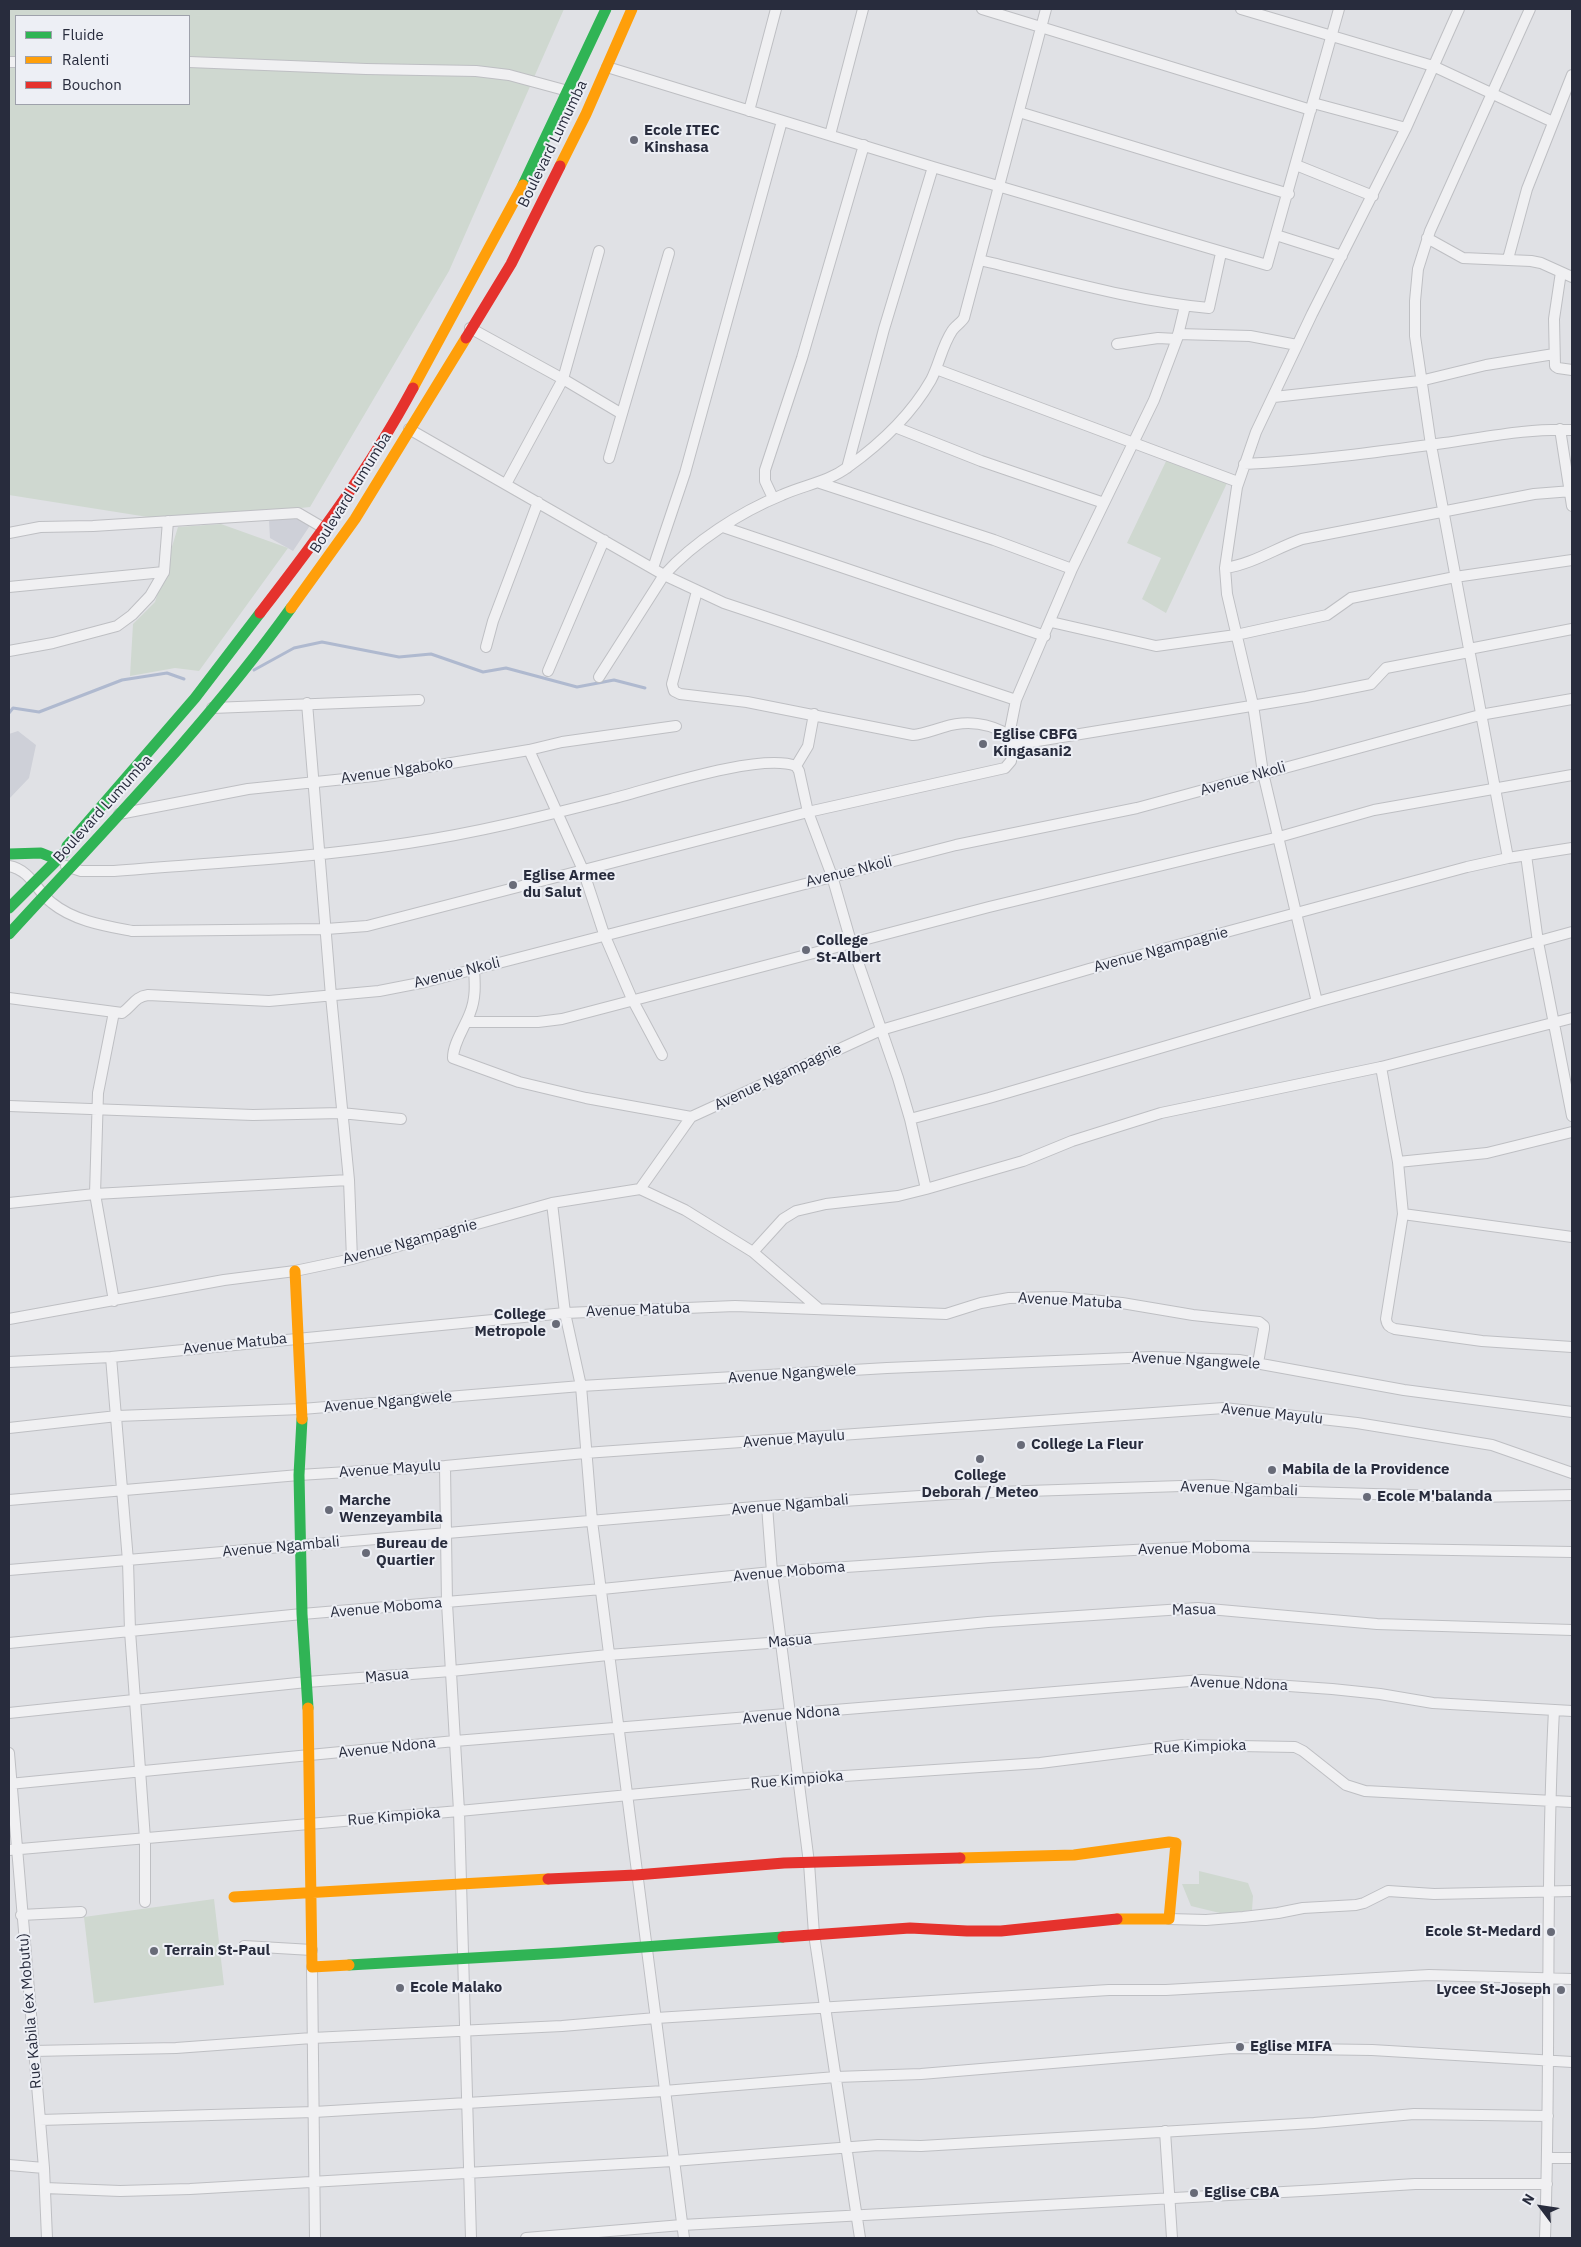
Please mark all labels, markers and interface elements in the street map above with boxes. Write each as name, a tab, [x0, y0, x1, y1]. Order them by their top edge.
legend	[15, 15, 190, 105]
text: Fluide	[62, 25, 104, 44]
text: Ralenti	[62, 50, 109, 69]
text: Bouchon	[62, 75, 122, 94]
street label: Boulevard Lumumba	[514, 78, 592, 210]
place label: Ecole ITEC Kinshasa	[644, 122, 720, 157]
marker: Ecole ITEC Kinshasa	[628, 134, 640, 146]
street label: Boulevard Lumumba	[307, 429, 395, 557]
place label: Eglise CBFG Kingasani2	[993, 726, 1078, 761]
marker: Eglise CBFG Kingasani2	[977, 738, 989, 750]
street label: Boulevard Lumumba	[50, 751, 156, 867]
street label: Avenue Ngaboko	[340, 754, 454, 788]
street label: Avenue Nkoli	[1198, 758, 1288, 800]
street label: Avenue Nkoli	[804, 853, 894, 891]
place label: Eglise Armee du Salut	[523, 867, 615, 902]
marker: Eglise Armee du Salut	[507, 879, 519, 891]
street label: Avenue Ngampagnie	[1092, 923, 1230, 977]
place label: College St-Albert	[816, 932, 881, 967]
marker: College St-Albert	[800, 944, 812, 956]
street label: Avenue Nkoli	[412, 954, 502, 992]
street label: Avenue Ngampagnie	[712, 1040, 844, 1114]
street label: Avenue Ngampagnie	[341, 1215, 479, 1269]
street label: Avenue Matuba	[1017, 1289, 1123, 1313]
street label: Avenue Matuba	[586, 1299, 690, 1321]
place label: College Metropole	[475, 1306, 546, 1341]
marker: College Metropole	[550, 1318, 562, 1330]
street label: Avenue Matuba	[182, 1330, 288, 1358]
street label: Avenue Ngangwele	[1131, 1349, 1261, 1373]
street label: Avenue Ngangwele	[727, 1361, 857, 1387]
street label: Avenue Ngangwele	[323, 1387, 453, 1417]
street label: Avenue Mayulu	[1220, 1400, 1324, 1428]
street label: Avenue Mayulu	[742, 1426, 846, 1452]
place label: College La Fleur	[1031, 1436, 1144, 1454]
marker: College La Fleur	[1015, 1439, 1027, 1451]
marker: College Deborah / Meteo	[974, 1453, 986, 1465]
street label: Avenue Mayulu	[338, 1456, 442, 1482]
place label: Mabila de la Providence	[1282, 1461, 1450, 1479]
marker: Mabila de la Providence	[1266, 1464, 1278, 1476]
place label: College Deborah / Meteo	[921, 1467, 1039, 1502]
street label: Avenue Ngambali	[1180, 1478, 1298, 1500]
place label: Ecole M'balanda	[1377, 1488, 1492, 1506]
street label: Avenue Ngambali	[731, 1491, 849, 1519]
marker: Ecole M'balanda	[1361, 1491, 1373, 1503]
place label: Marche Wenzeyambila	[339, 1492, 443, 1527]
marker: Marche Wenzeyambila	[323, 1504, 335, 1516]
street label: Avenue Ngambali	[222, 1533, 340, 1561]
place label: Bureau de Quartier	[376, 1535, 448, 1570]
street label: Avenue Moboma	[1138, 1539, 1250, 1559]
marker: Bureau de Quartier	[360, 1547, 372, 1559]
street label: Avenue Moboma	[732, 1558, 846, 1586]
street label: Avenue Moboma	[329, 1594, 443, 1622]
street label: Masua	[1172, 1601, 1216, 1619]
street label: Masua	[767, 1630, 813, 1652]
street label: Masua	[364, 1665, 410, 1687]
street label: Avenue Ndona	[1190, 1673, 1288, 1695]
street label: Avenue Ndona	[741, 1702, 841, 1728]
street label: Avenue Ndona	[337, 1734, 437, 1762]
street label: Rue Kimpioka	[1153, 1736, 1247, 1758]
street label: Rue Kimpioka	[750, 1767, 844, 1793]
street label: Rue Kimpioka	[347, 1804, 441, 1830]
place label: Ecole St-Medard	[1425, 1923, 1541, 1941]
marker: Ecole St-Medard	[1545, 1926, 1557, 1938]
street label: Rue Kabila (ex Mobutu)	[14, 1932, 46, 2090]
place label: Terrain St-Paul	[164, 1942, 270, 1960]
marker: Terrain St-Paul	[148, 1945, 160, 1957]
place label: Ecole Malako	[410, 1979, 502, 1997]
place label: Lycee St-Joseph	[1436, 1981, 1551, 1999]
marker: Ecole Malako	[394, 1982, 406, 1994]
marker: Lycee St-Joseph	[1555, 1984, 1567, 1996]
place label: Eglise MIFA	[1250, 2038, 1332, 2056]
marker: Eglise MIFA	[1234, 2041, 1246, 2053]
north arrow	[1516, 2182, 1566, 2232]
place label: Eglise CBA	[1204, 2184, 1279, 2202]
marker: Eglise CBA	[1188, 2187, 1200, 2199]
text: N	[1518, 2190, 1538, 2208]

